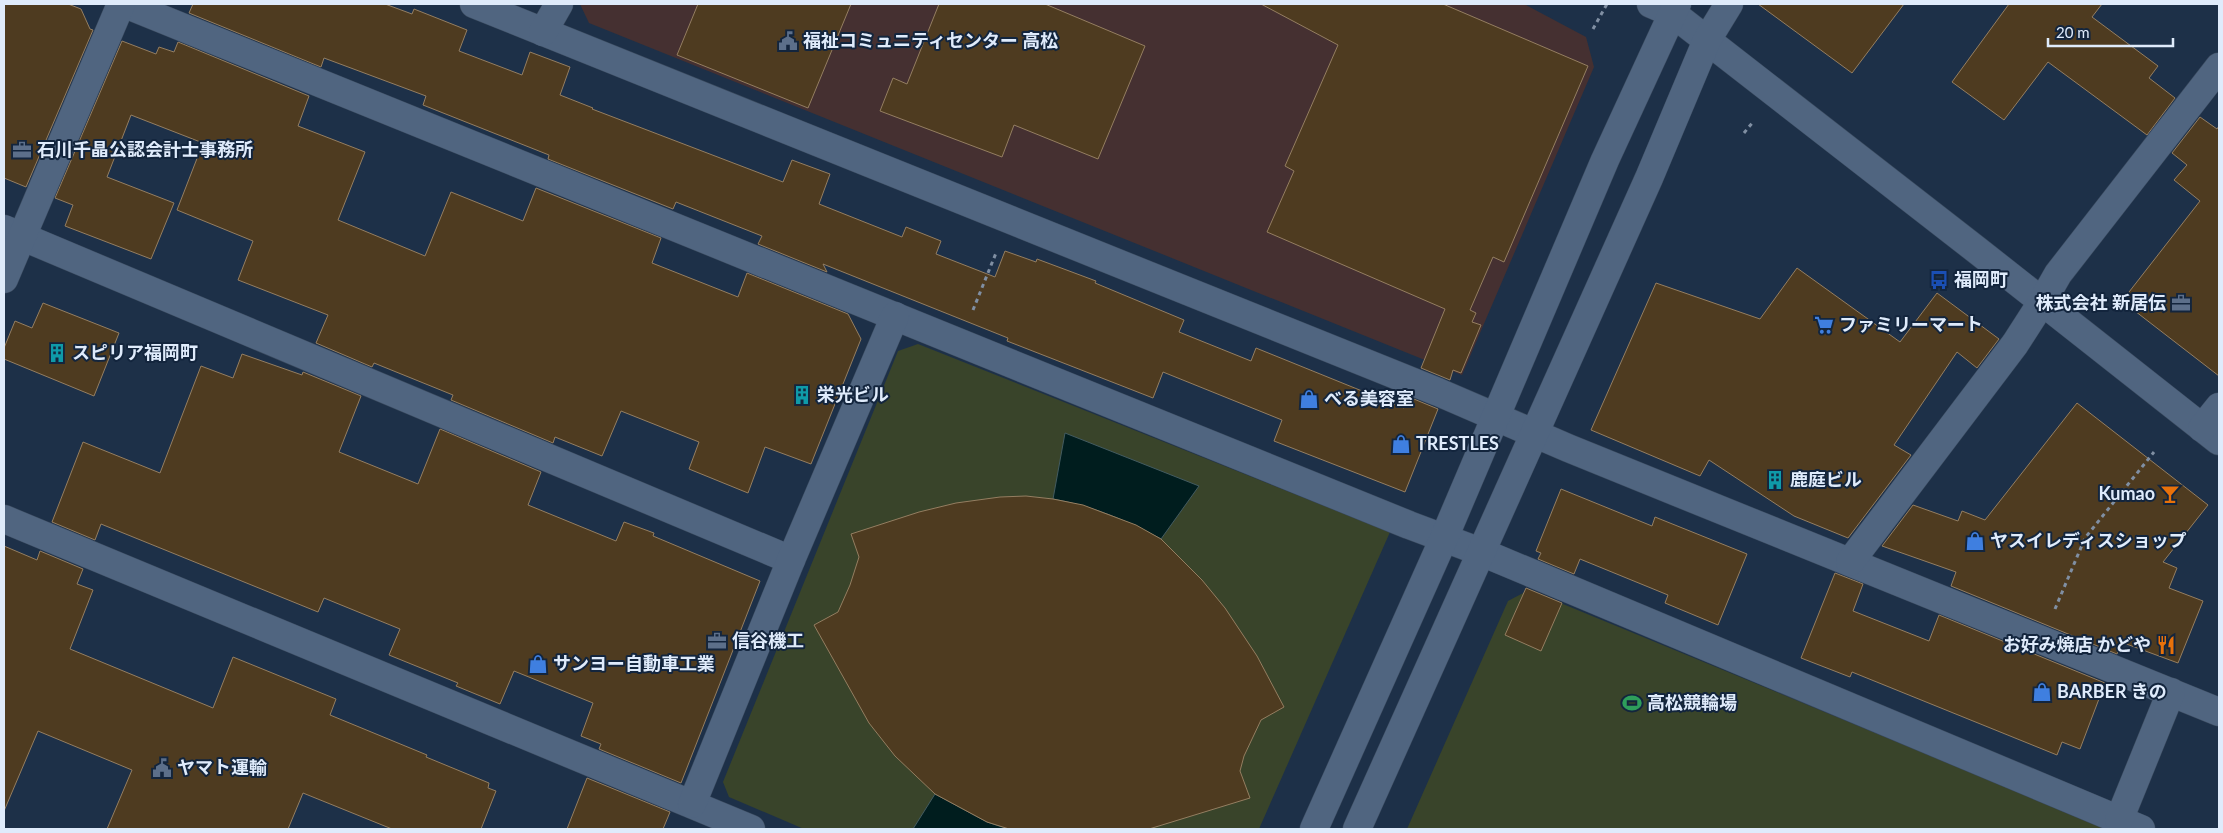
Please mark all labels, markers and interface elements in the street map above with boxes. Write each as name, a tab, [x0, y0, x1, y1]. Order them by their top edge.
scale bar	[2048, 15, 2173, 47]
text: 20 m	[2056, 23, 2090, 41]
place label: 福祉コミュニティセンター 高松	[803, 29, 1058, 51]
public building icon: 福祉コミュニティセンター 高松	[777, 30, 799, 52]
place label: 石川千晶公認会計士事務所	[37, 138, 253, 160]
office icon: 石川千晶公認会計士事務所	[11, 139, 33, 161]
place label: 福岡町	[1954, 268, 2008, 290]
bus stop icon: 福岡町	[1928, 269, 1950, 291]
place label: 株式会社 新居伝	[2036, 291, 2166, 313]
office icon: 株式会社 新居伝	[2170, 292, 2192, 314]
place label: ファミリーマート	[1839, 313, 1983, 335]
supermarket icon: ファミリーマート	[1813, 314, 1835, 336]
place label: スピリア福岡町	[72, 341, 198, 363]
building icon: スピリア福岡町	[46, 342, 68, 364]
place label: 栄光ビル	[817, 383, 889, 405]
building icon: 栄光ビル	[791, 384, 813, 406]
place label: べる美容室	[1324, 387, 1414, 409]
shop icon: べる美容室	[1298, 388, 1320, 410]
place label: TRESTLES	[1416, 432, 1499, 454]
shop icon: TRESTLES	[1390, 433, 1412, 455]
place label: 鹿庭ビル	[1790, 468, 1862, 490]
building icon: 鹿庭ビル	[1764, 469, 1786, 491]
place label: Kumao	[2098, 482, 2155, 504]
bar icon: Kumao	[2159, 483, 2181, 505]
place label: ヤスイレディスショップ	[1990, 529, 2187, 551]
shop icon: ヤスイレディスショップ	[1964, 530, 1986, 552]
place label: 信谷機工	[732, 629, 804, 651]
office icon: 信谷機工	[706, 630, 728, 652]
place label: お好み焼店 かどや	[2003, 633, 2151, 655]
restaurant icon: お好み焼店 かどや	[2155, 634, 2177, 656]
place label: サンヨー自動車工業	[553, 652, 715, 674]
shop icon: サンヨー自動車工業	[527, 653, 549, 675]
place label: BARBER きの	[2057, 680, 2167, 702]
shop icon: BARBER きの	[2031, 681, 2053, 703]
place label: 高松競輪場	[1647, 691, 1737, 713]
sports icon: 高松競輪場	[1621, 692, 1643, 714]
place label: ヤマト運輸	[177, 756, 267, 778]
public building icon: ヤマト運輸	[151, 757, 173, 779]

